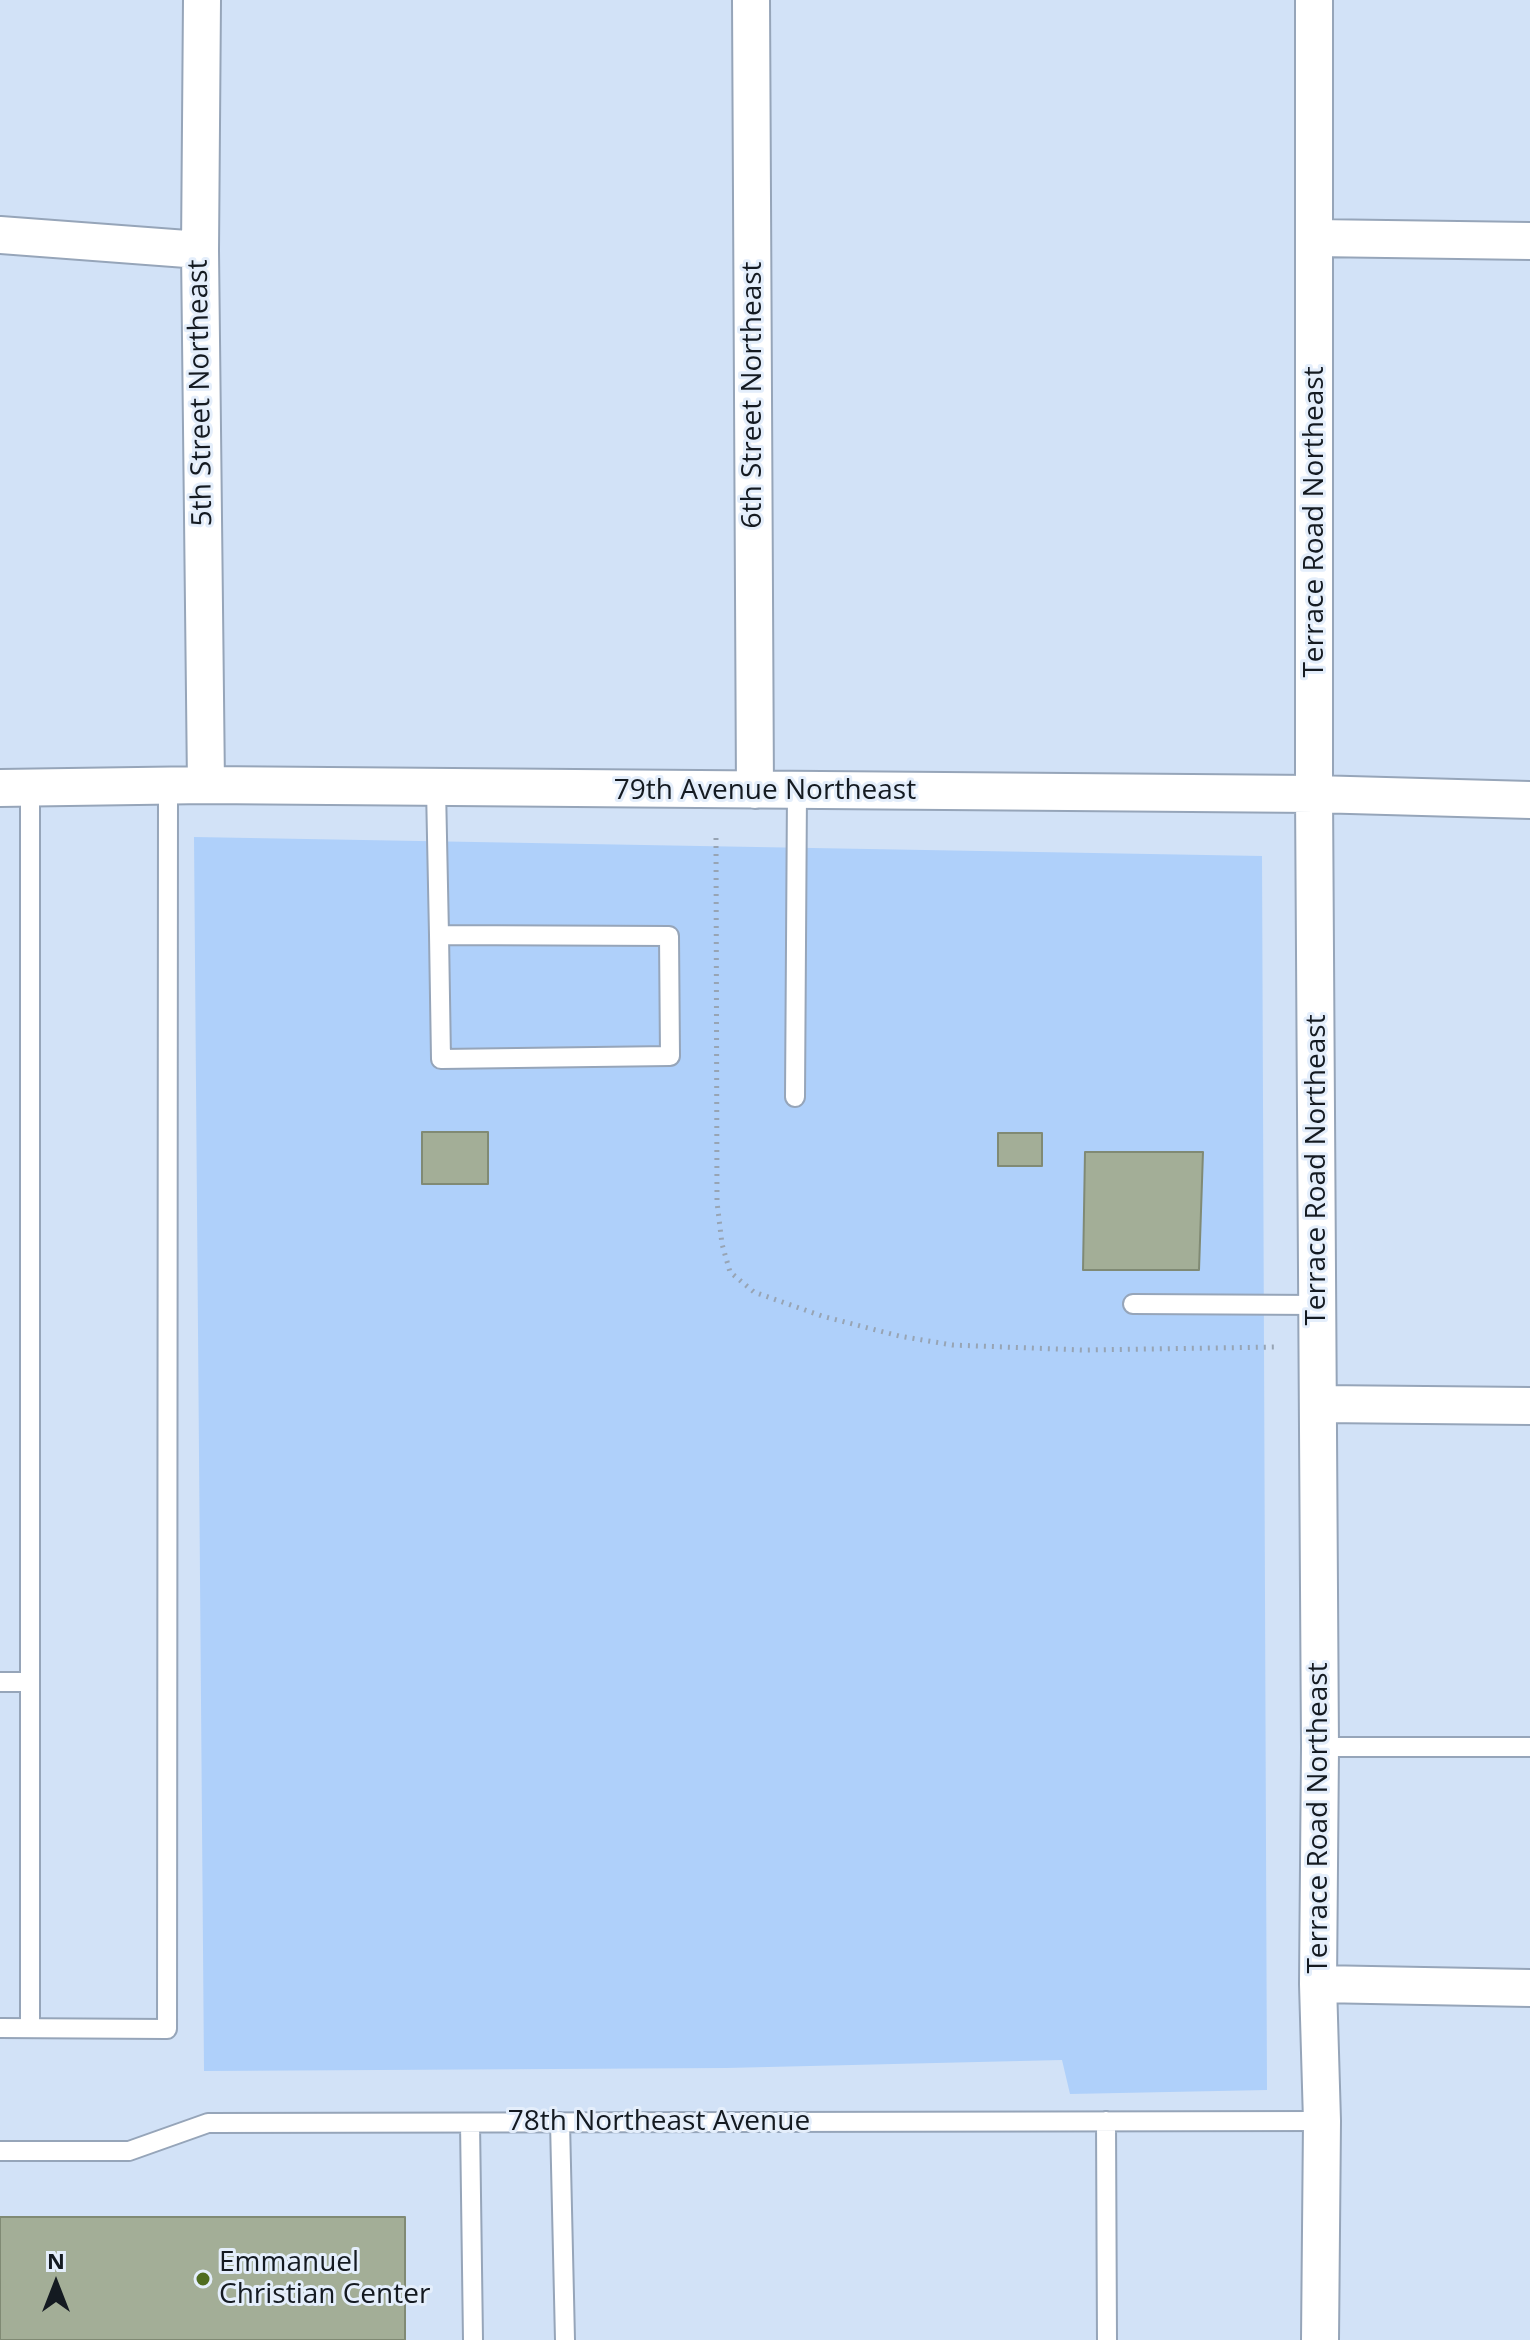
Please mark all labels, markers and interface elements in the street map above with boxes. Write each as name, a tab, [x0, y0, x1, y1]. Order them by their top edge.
street label: 5th Street Northeast	[182, 259, 220, 527]
street label: 6th Street Northeast	[736, 261, 770, 529]
street label: Terrace Road Northeast	[1298, 366, 1332, 678]
street label: 79th Avenue Northeast	[614, 774, 916, 808]
street label: Terrace Road Northeast	[1300, 1014, 1334, 1326]
street label: Terrace Road Northeast	[1302, 1662, 1336, 1974]
street label: 78th Northeast Avenue	[508, 2105, 810, 2139]
north arrow	[16, 2244, 96, 2324]
text: N	[47, 2245, 65, 2275]
place label: Emmanuel Christian Center	[219, 2246, 430, 2312]
marker: Emmanuel Christian Center	[194, 2270, 212, 2288]

